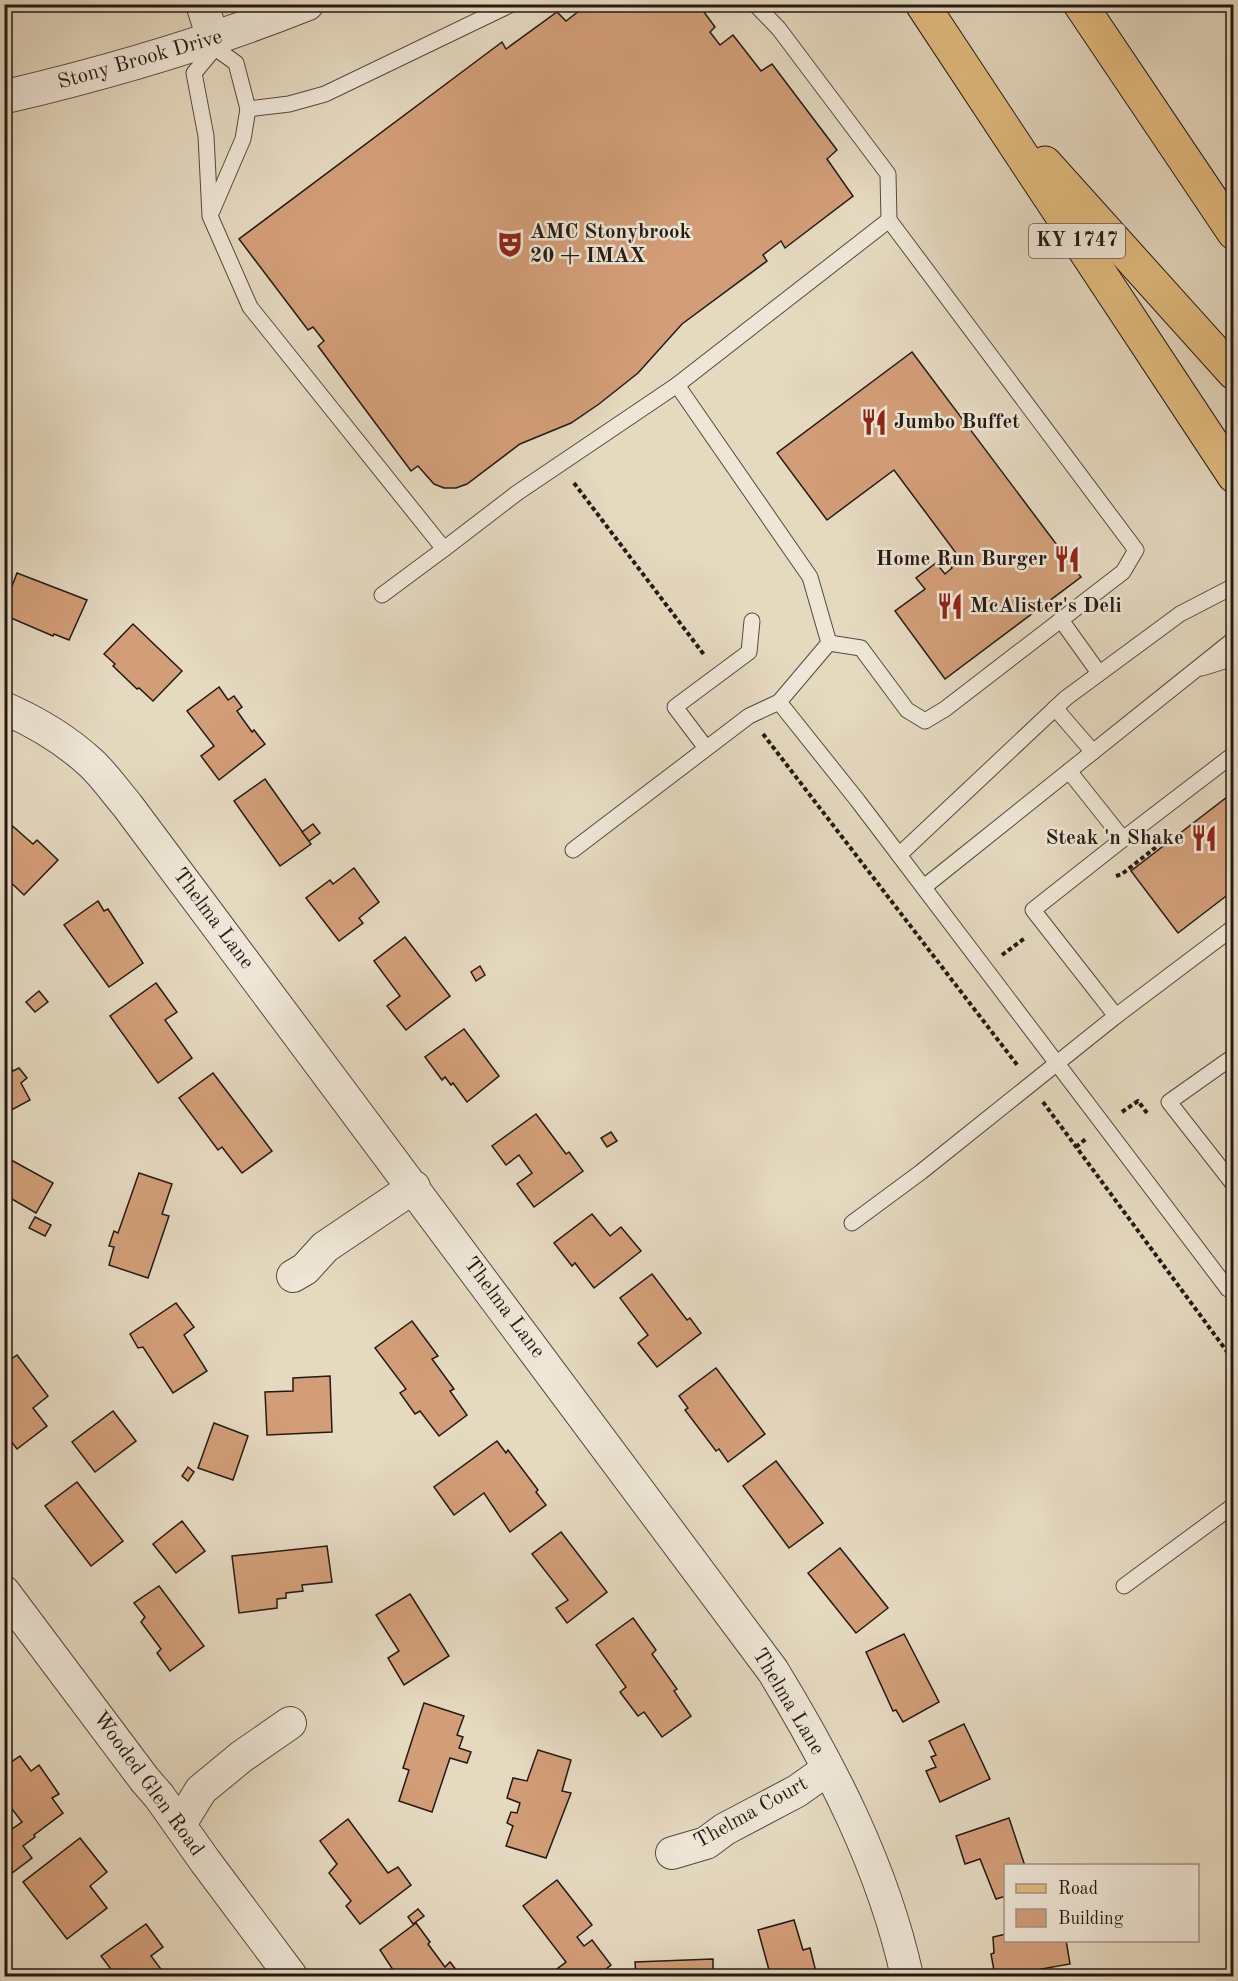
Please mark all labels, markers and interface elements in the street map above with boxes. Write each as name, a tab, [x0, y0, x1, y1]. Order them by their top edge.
street label: Stony Brook Drive	[55, 26, 225, 94]
place label: AMC Stonybrook 20 + IMAX	[530, 222, 692, 267]
road number: KY 1747	[1029, 224, 1125, 258]
theatre icon: AMC Stonybrook 20 + IMAX	[495, 229, 525, 259]
restaurant icon: Jumbo Buffet	[859, 407, 889, 437]
place label: Jumbo Buffet	[894, 412, 1020, 433]
restaurant icon: Home Run Burger	[1052, 544, 1082, 574]
place label: Home Run Burger	[876, 549, 1047, 570]
restaurant icon: McAlister's Deli	[935, 591, 965, 621]
place label: McAlister's Deli	[970, 596, 1122, 617]
restaurant icon: Steak 'n Shake	[1189, 823, 1219, 853]
place label: Steak 'n Shake	[1045, 828, 1184, 849]
street label: Thelma Lane	[168, 865, 258, 973]
street label: Thelma Lane	[459, 1254, 549, 1362]
street label: Thelma Lane	[748, 1645, 828, 1759]
street label: Wooded Glen Road	[89, 1708, 207, 1860]
street label: Thelma Court	[691, 1773, 811, 1853]
legend	[1004, 1864, 1199, 1942]
text: Road	[1058, 1880, 1098, 1898]
text: Building	[1058, 1910, 1124, 1928]

